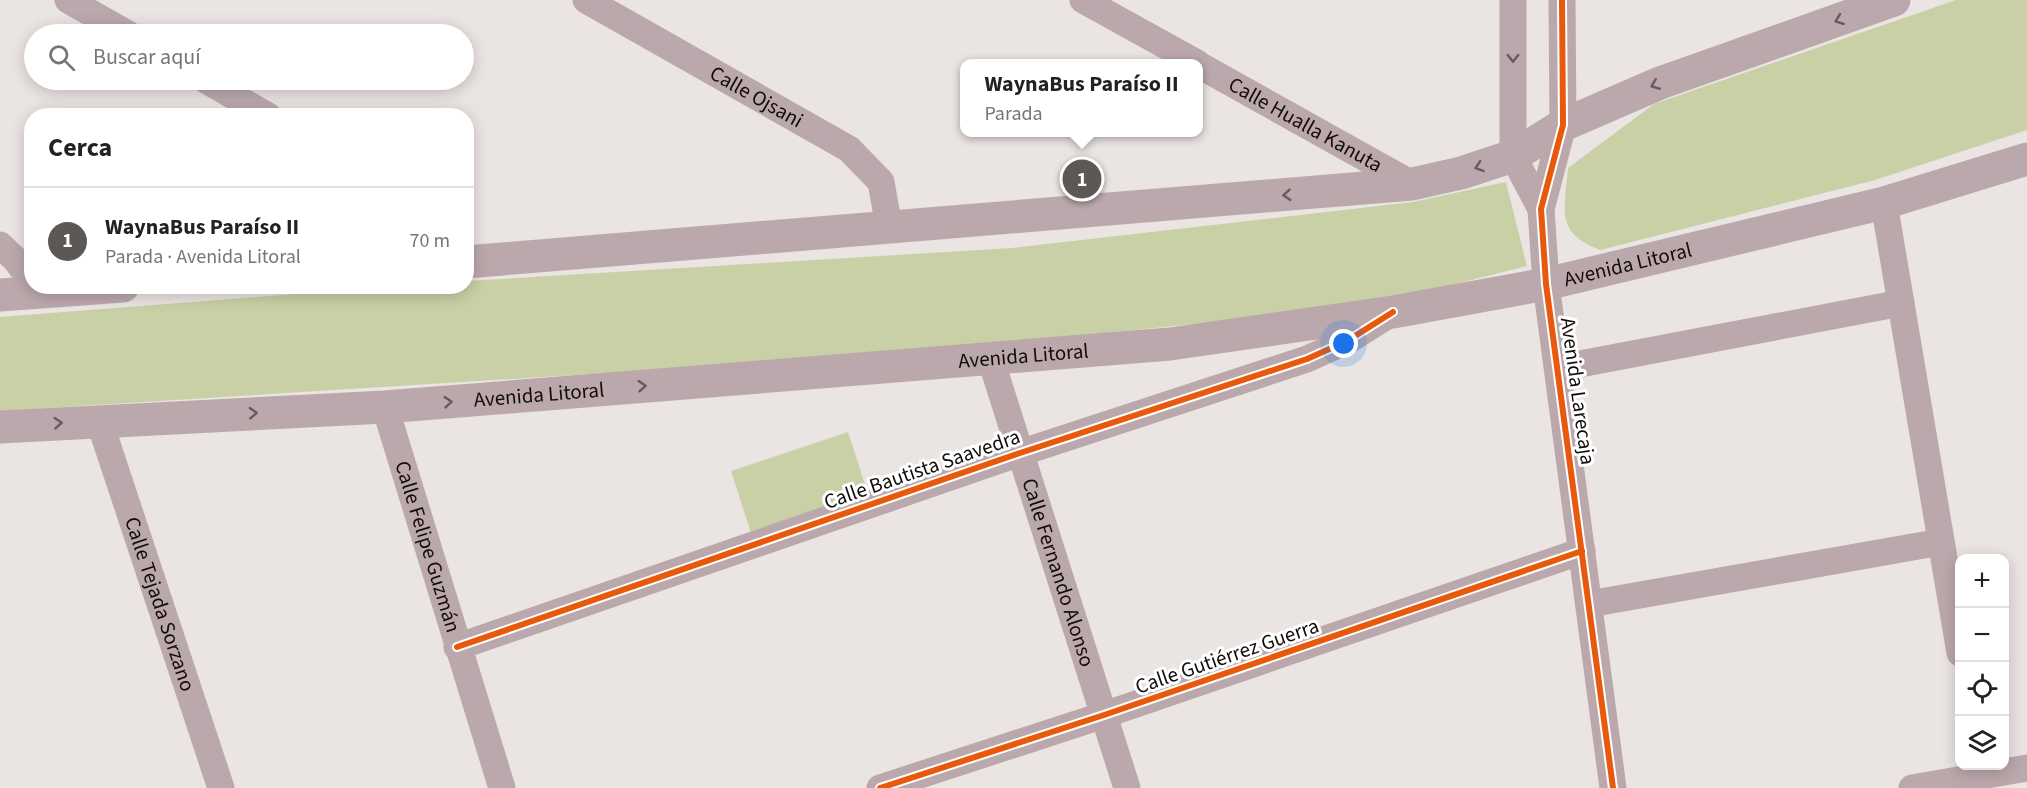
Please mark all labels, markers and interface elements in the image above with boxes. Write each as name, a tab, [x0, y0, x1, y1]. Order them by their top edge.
one-way arrow	[1834, 12, 1845, 25]
search box	[24, 24, 474, 90]
icon: search	[45, 41, 78, 74]
text: Buscar aquí	[93, 41, 201, 73]
one-way arrow	[1507, 54, 1519, 63]
street label: Calle Ojsani	[704, 58, 809, 135]
popup	[960, 59, 1203, 137]
text: WaynaBus Paraíso II	[984, 68, 1179, 100]
street label: Calle Hualla Kanuta	[1223, 69, 1388, 180]
one-way arrow	[1651, 78, 1662, 90]
text: Parada	[984, 100, 1043, 128]
text: Cerca	[48, 129, 112, 166]
pin: 1	[1062, 156, 1102, 201]
one-way arrow	[1474, 160, 1485, 173]
one-way arrow	[1282, 188, 1292, 201]
text: WaynaBus Paraíso II	[105, 211, 299, 243]
text: 1	[62, 227, 73, 255]
text: 70 m	[410, 227, 450, 255]
street label: Avenida Litoral	[1561, 235, 1695, 294]
text: Parada · Avenida Litoral	[105, 243, 301, 271]
street label: Avenida Larecaja	[1553, 315, 1603, 467]
your location	[1329, 329, 1358, 358]
street label: Avenida Litoral	[957, 336, 1090, 376]
street label: Avenida Litoral	[473, 374, 605, 415]
one-way arrow	[638, 380, 647, 393]
one-way arrow	[443, 395, 452, 408]
one-way arrow	[249, 406, 258, 419]
one-way arrow	[54, 417, 63, 430]
street label: Calle Bautista Saavedra	[820, 421, 1024, 517]
street label: Calle Felipe Guzmán	[387, 457, 468, 636]
street label: Calle Fernando Alonso	[1014, 474, 1103, 671]
street label: Calle Tejada Sorzano	[117, 513, 203, 695]
map controls	[1955, 554, 2009, 770]
button: +	[1955, 554, 2009, 608]
button: −	[1955, 608, 2009, 662]
street label: Calle Gutiérrez Guerra	[1131, 611, 1323, 701]
button: locate	[1955, 662, 2009, 716]
button: layers	[1955, 716, 2009, 770]

